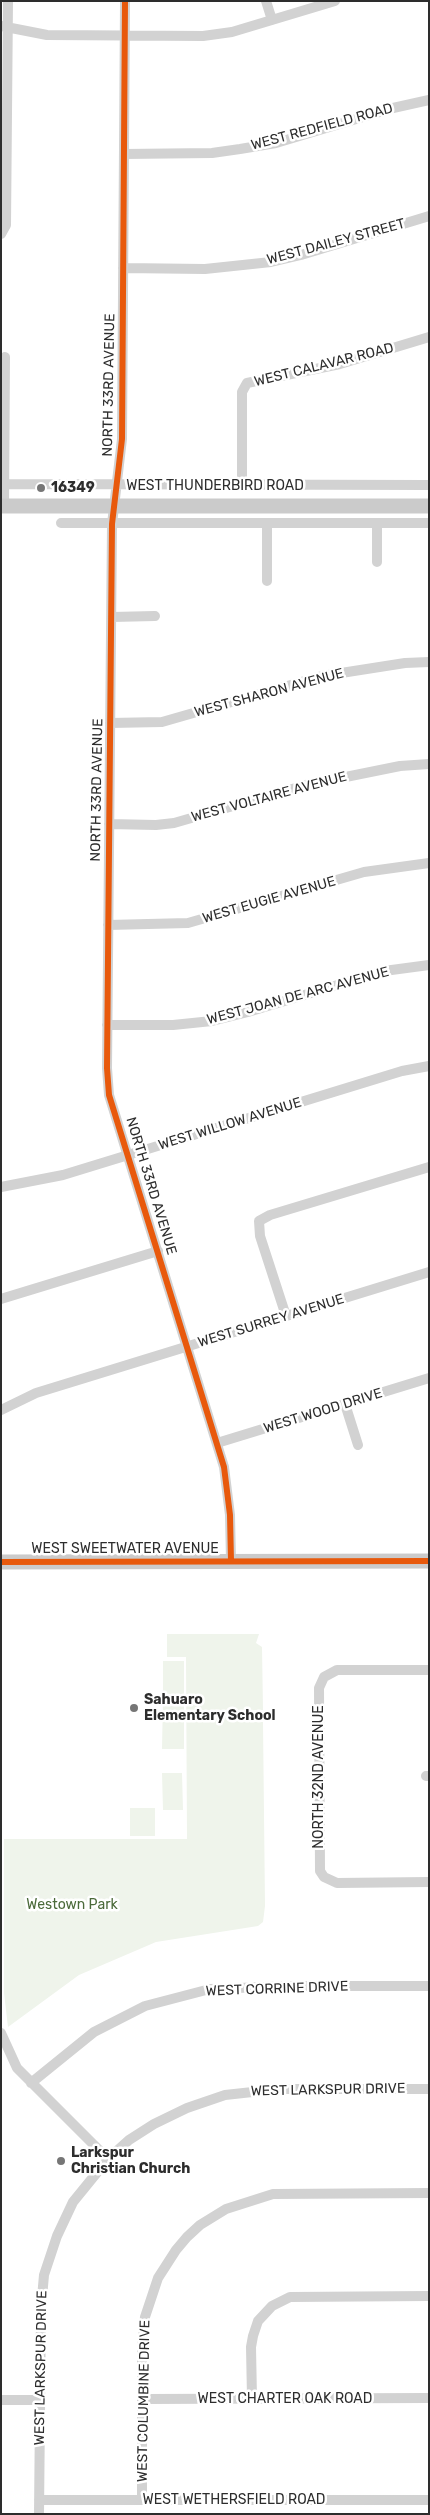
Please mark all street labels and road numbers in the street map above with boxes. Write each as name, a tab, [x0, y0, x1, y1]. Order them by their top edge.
street label: WEST REDFIELD ROAD	[249, 100, 395, 154]
street label: WEST DAILEY STREET	[265, 215, 407, 269]
street label: NORTH 33RD AVENUE	[99, 313, 119, 457]
street label: WEST CALAVAR ROAD	[253, 340, 395, 390]
street label: WEST THUNDERBIRD ROAD	[126, 478, 304, 494]
street label: WEST SHARON AVENUE	[192, 665, 346, 721]
street label: NORTH 33RD AVENUE	[87, 718, 107, 862]
street label: WEST VOLTAIRE AVENUE	[189, 768, 349, 826]
street label: WEST EUGIE AVENUE	[200, 873, 338, 927]
street label: WEST JOAN DE ARC AVENUE	[205, 964, 391, 1028]
street label: WEST WILLOW AVENUE	[156, 1094, 304, 1154]
street label: NORTH 33RD AVENUE	[122, 1115, 180, 1257]
street label: WEST SURREY AVENUE	[196, 1291, 346, 1351]
street label: WEST WOOD DRIVE	[262, 1385, 384, 1437]
street label: WEST SWEETWATER AVENUE	[31, 1541, 219, 1557]
street label: NORTH 32ND AVENUE	[311, 1705, 327, 1849]
street label: WEST CORRINE DRIVE	[205, 1978, 349, 2000]
street label: WEST LARKSPUR DRIVE	[250, 2080, 406, 2100]
street label: WEST LARKSPUR DRIVE	[31, 2290, 51, 2446]
street label: WEST COLUMBINE DRIVE	[134, 2320, 154, 2482]
street label: WEST CHARTER OAK ROAD	[198, 2391, 372, 2407]
street label: WEST WETHERSFIELD ROAD	[143, 2492, 325, 2508]

